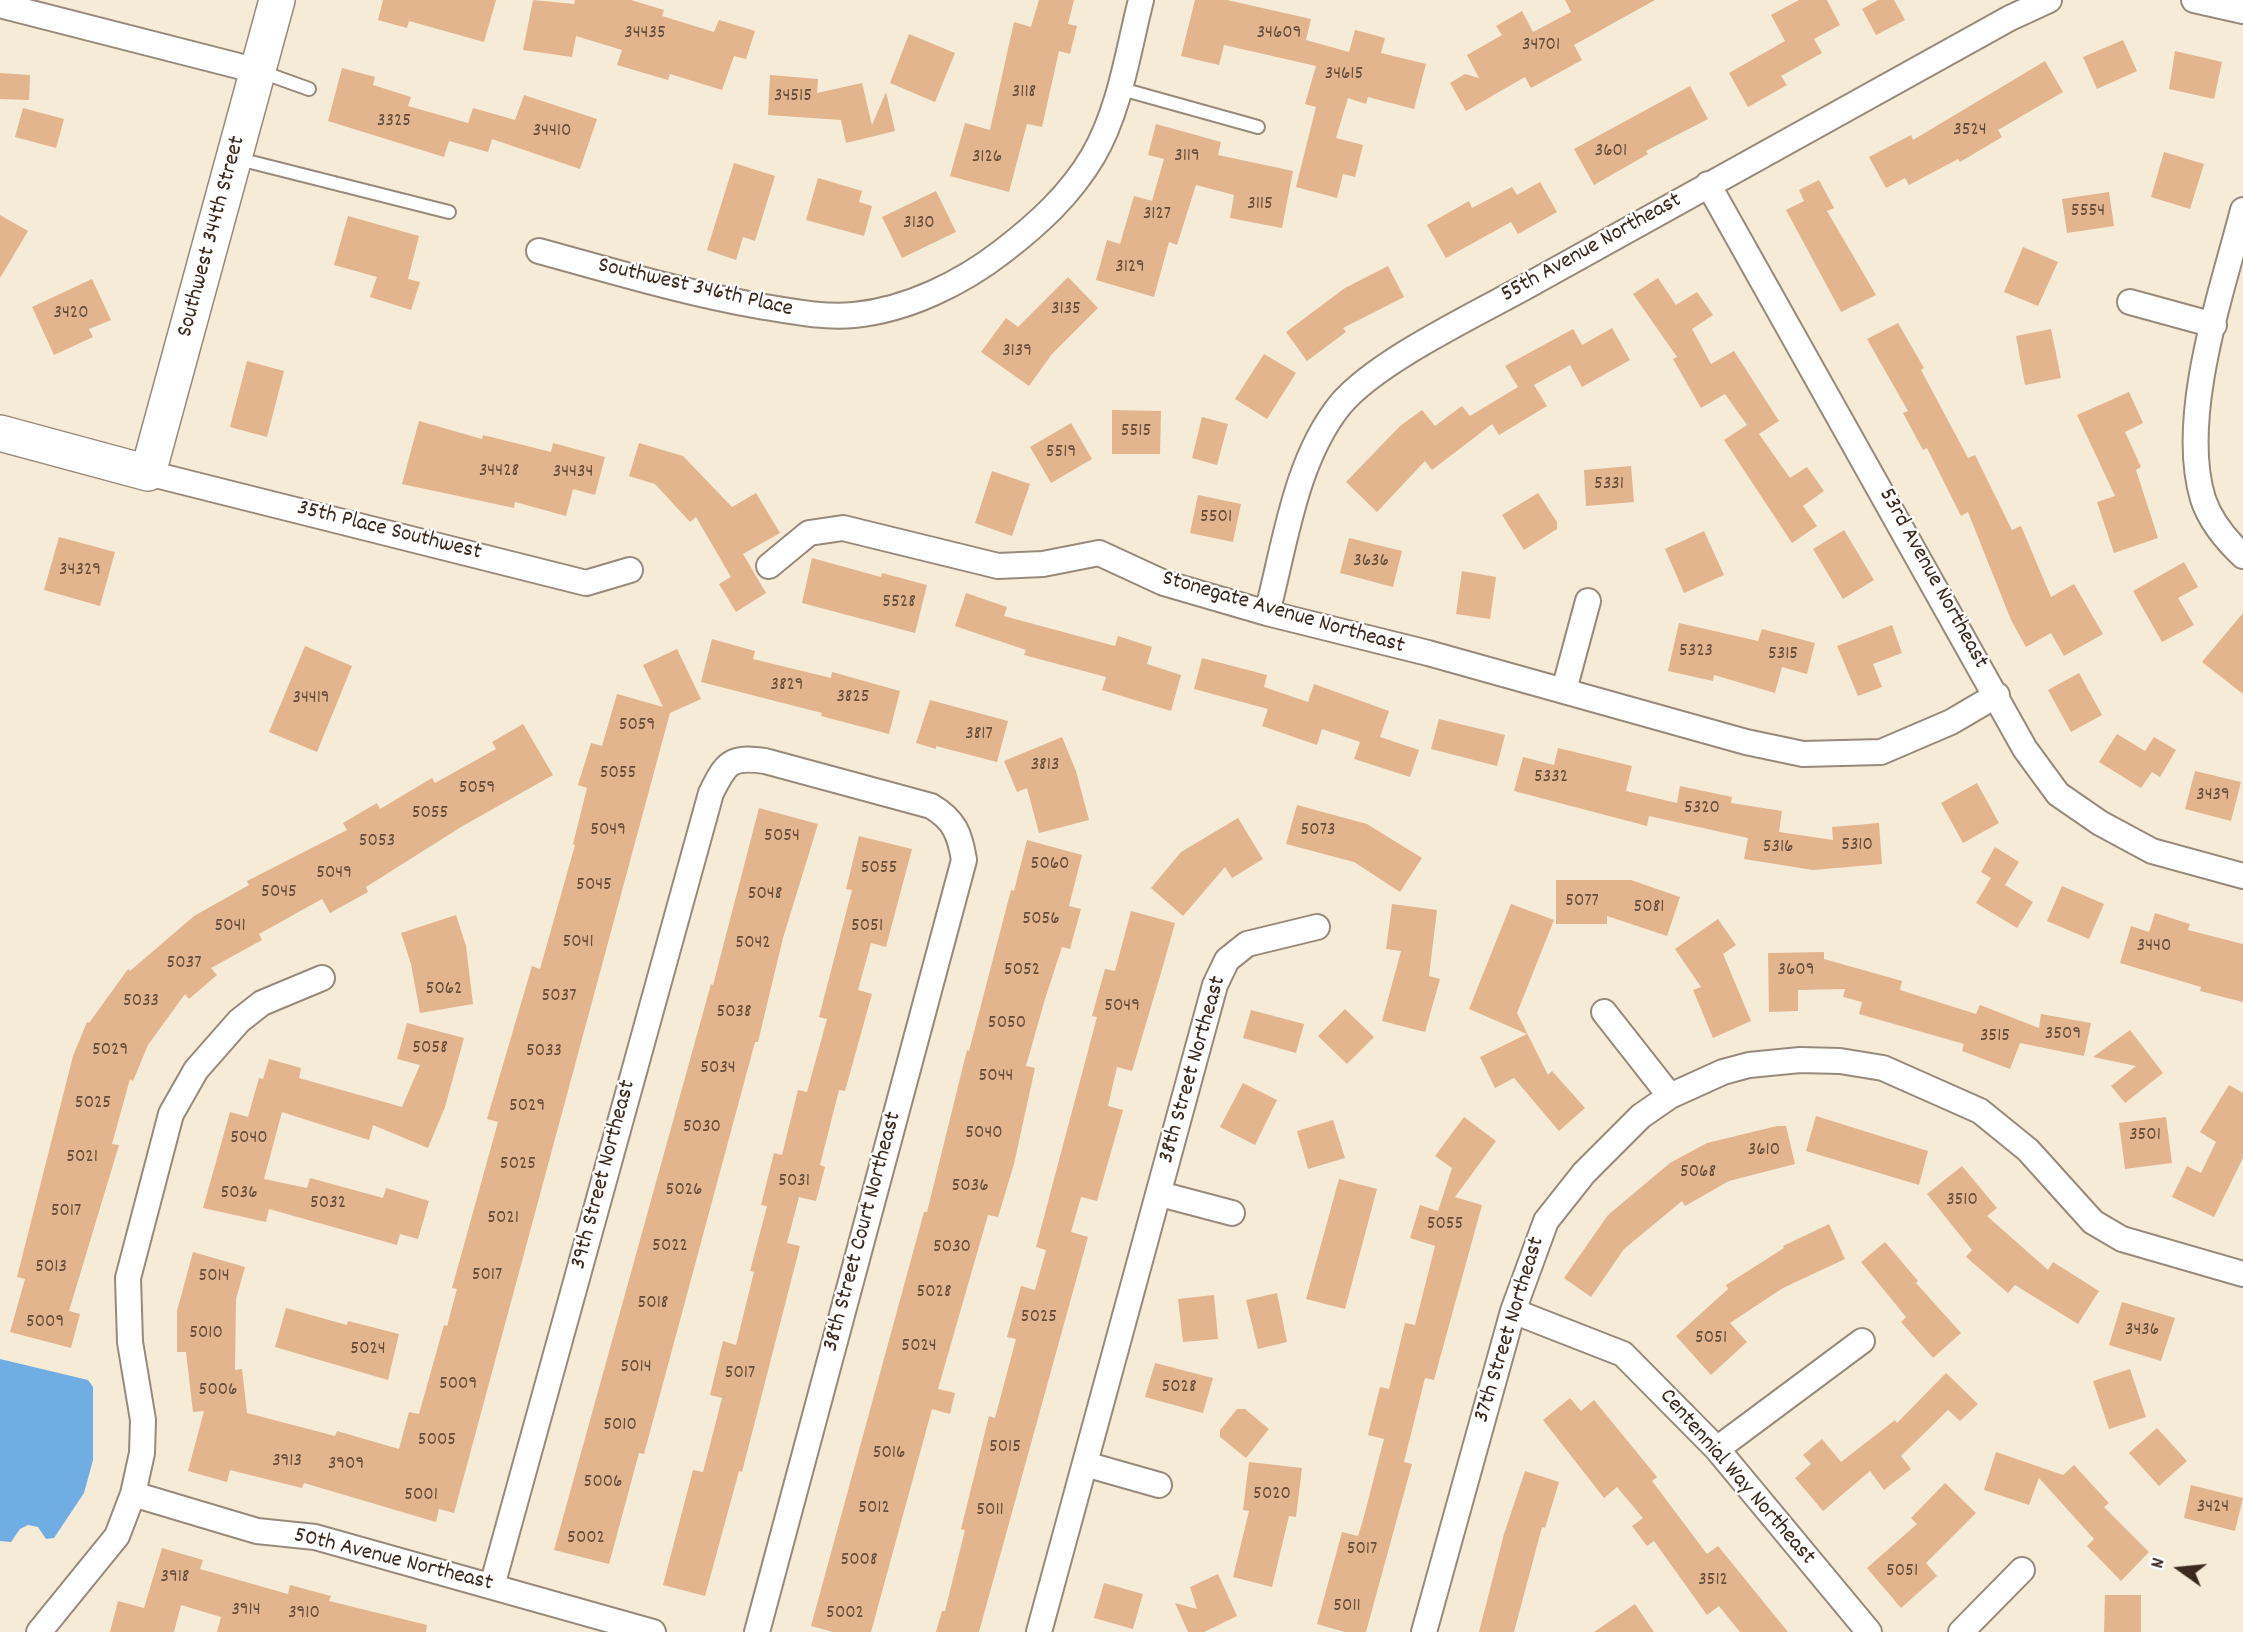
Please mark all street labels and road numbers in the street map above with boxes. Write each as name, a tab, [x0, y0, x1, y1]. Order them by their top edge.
street label: Southwest 344th Street	[173, 133, 253, 341]
street label: 55th Avenue Northeast	[1497, 188, 1687, 310]
street label: Southwest 346th Place	[595, 253, 795, 325]
street label: 53rd Avenue Northeast	[1871, 484, 1993, 674]
street label: 35th Place Southwest	[294, 496, 484, 568]
street label: Stonegate Avenue Northeast	[1159, 566, 1407, 662]
street label: 38th Street Northeast	[1154, 973, 1234, 1167]
street label: 39th Street Northeast	[567, 1078, 643, 1272]
street label: 38th Street Court Northeast	[819, 1109, 909, 1355]
street label: 37th Street Northeast	[1470, 1234, 1552, 1426]
street label: Centennial Way Northeast	[1652, 1384, 1820, 1572]
street label: 50th Avenue Northeast	[291, 1523, 495, 1599]

